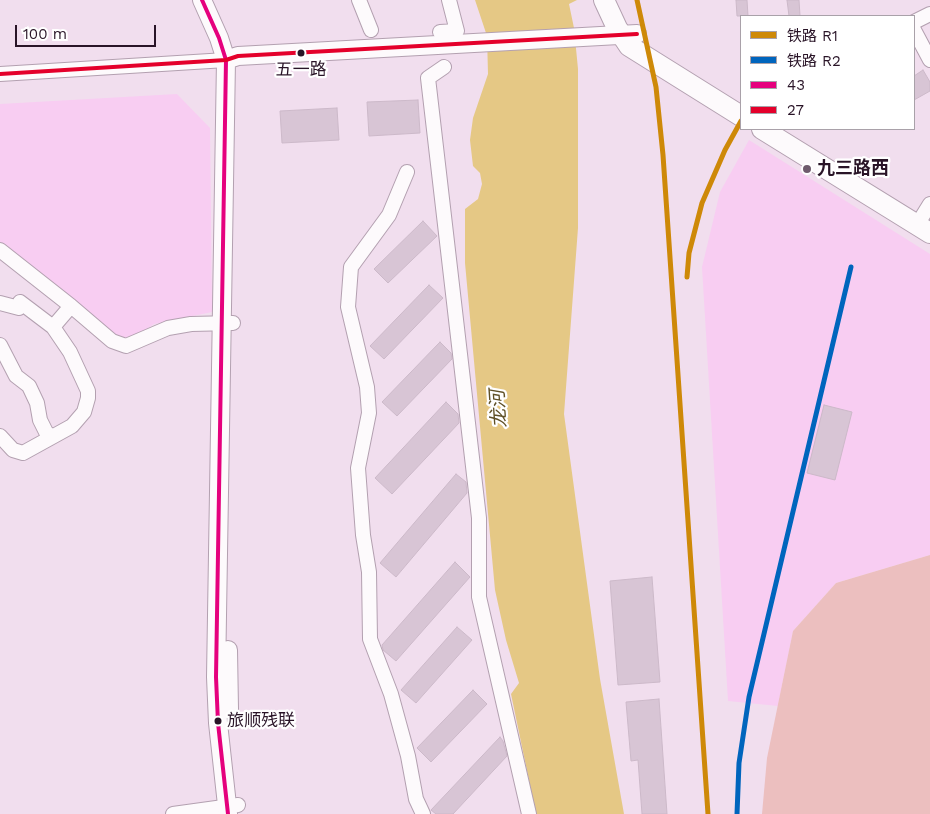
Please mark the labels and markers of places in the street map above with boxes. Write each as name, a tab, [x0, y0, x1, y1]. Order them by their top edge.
marker: 五一路	[296, 48, 306, 58]
place label: 五一路	[276, 60, 326, 80]
place label: 九三路西	[817, 158, 889, 180]
marker: 九三路西	[801, 163, 813, 175]
place label: 旅顺残联	[227, 711, 295, 731]
marker: 旅顺残联	[213, 716, 223, 726]

